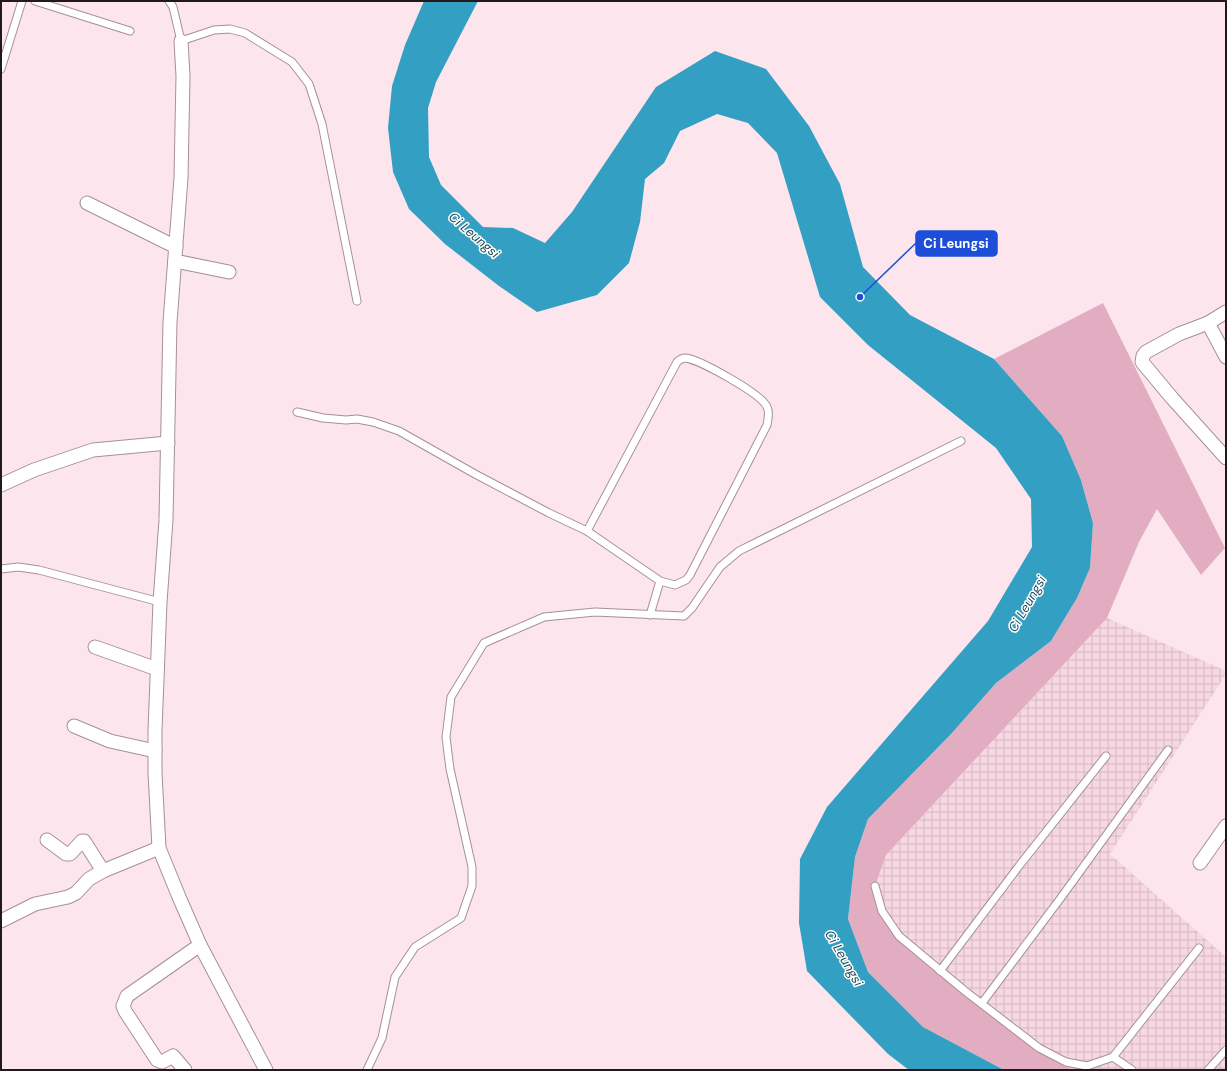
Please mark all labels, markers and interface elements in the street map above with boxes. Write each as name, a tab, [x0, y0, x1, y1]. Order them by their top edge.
water label: Ci Leungsi	[445, 208, 504, 262]
callout: Ci Leungsi	[916, 231, 997, 256]
text: Ci Leungsi	[923, 235, 989, 252]
water label: Ci Leungsi	[1004, 572, 1050, 635]
water label: Ci Leungsi	[821, 927, 867, 990]

